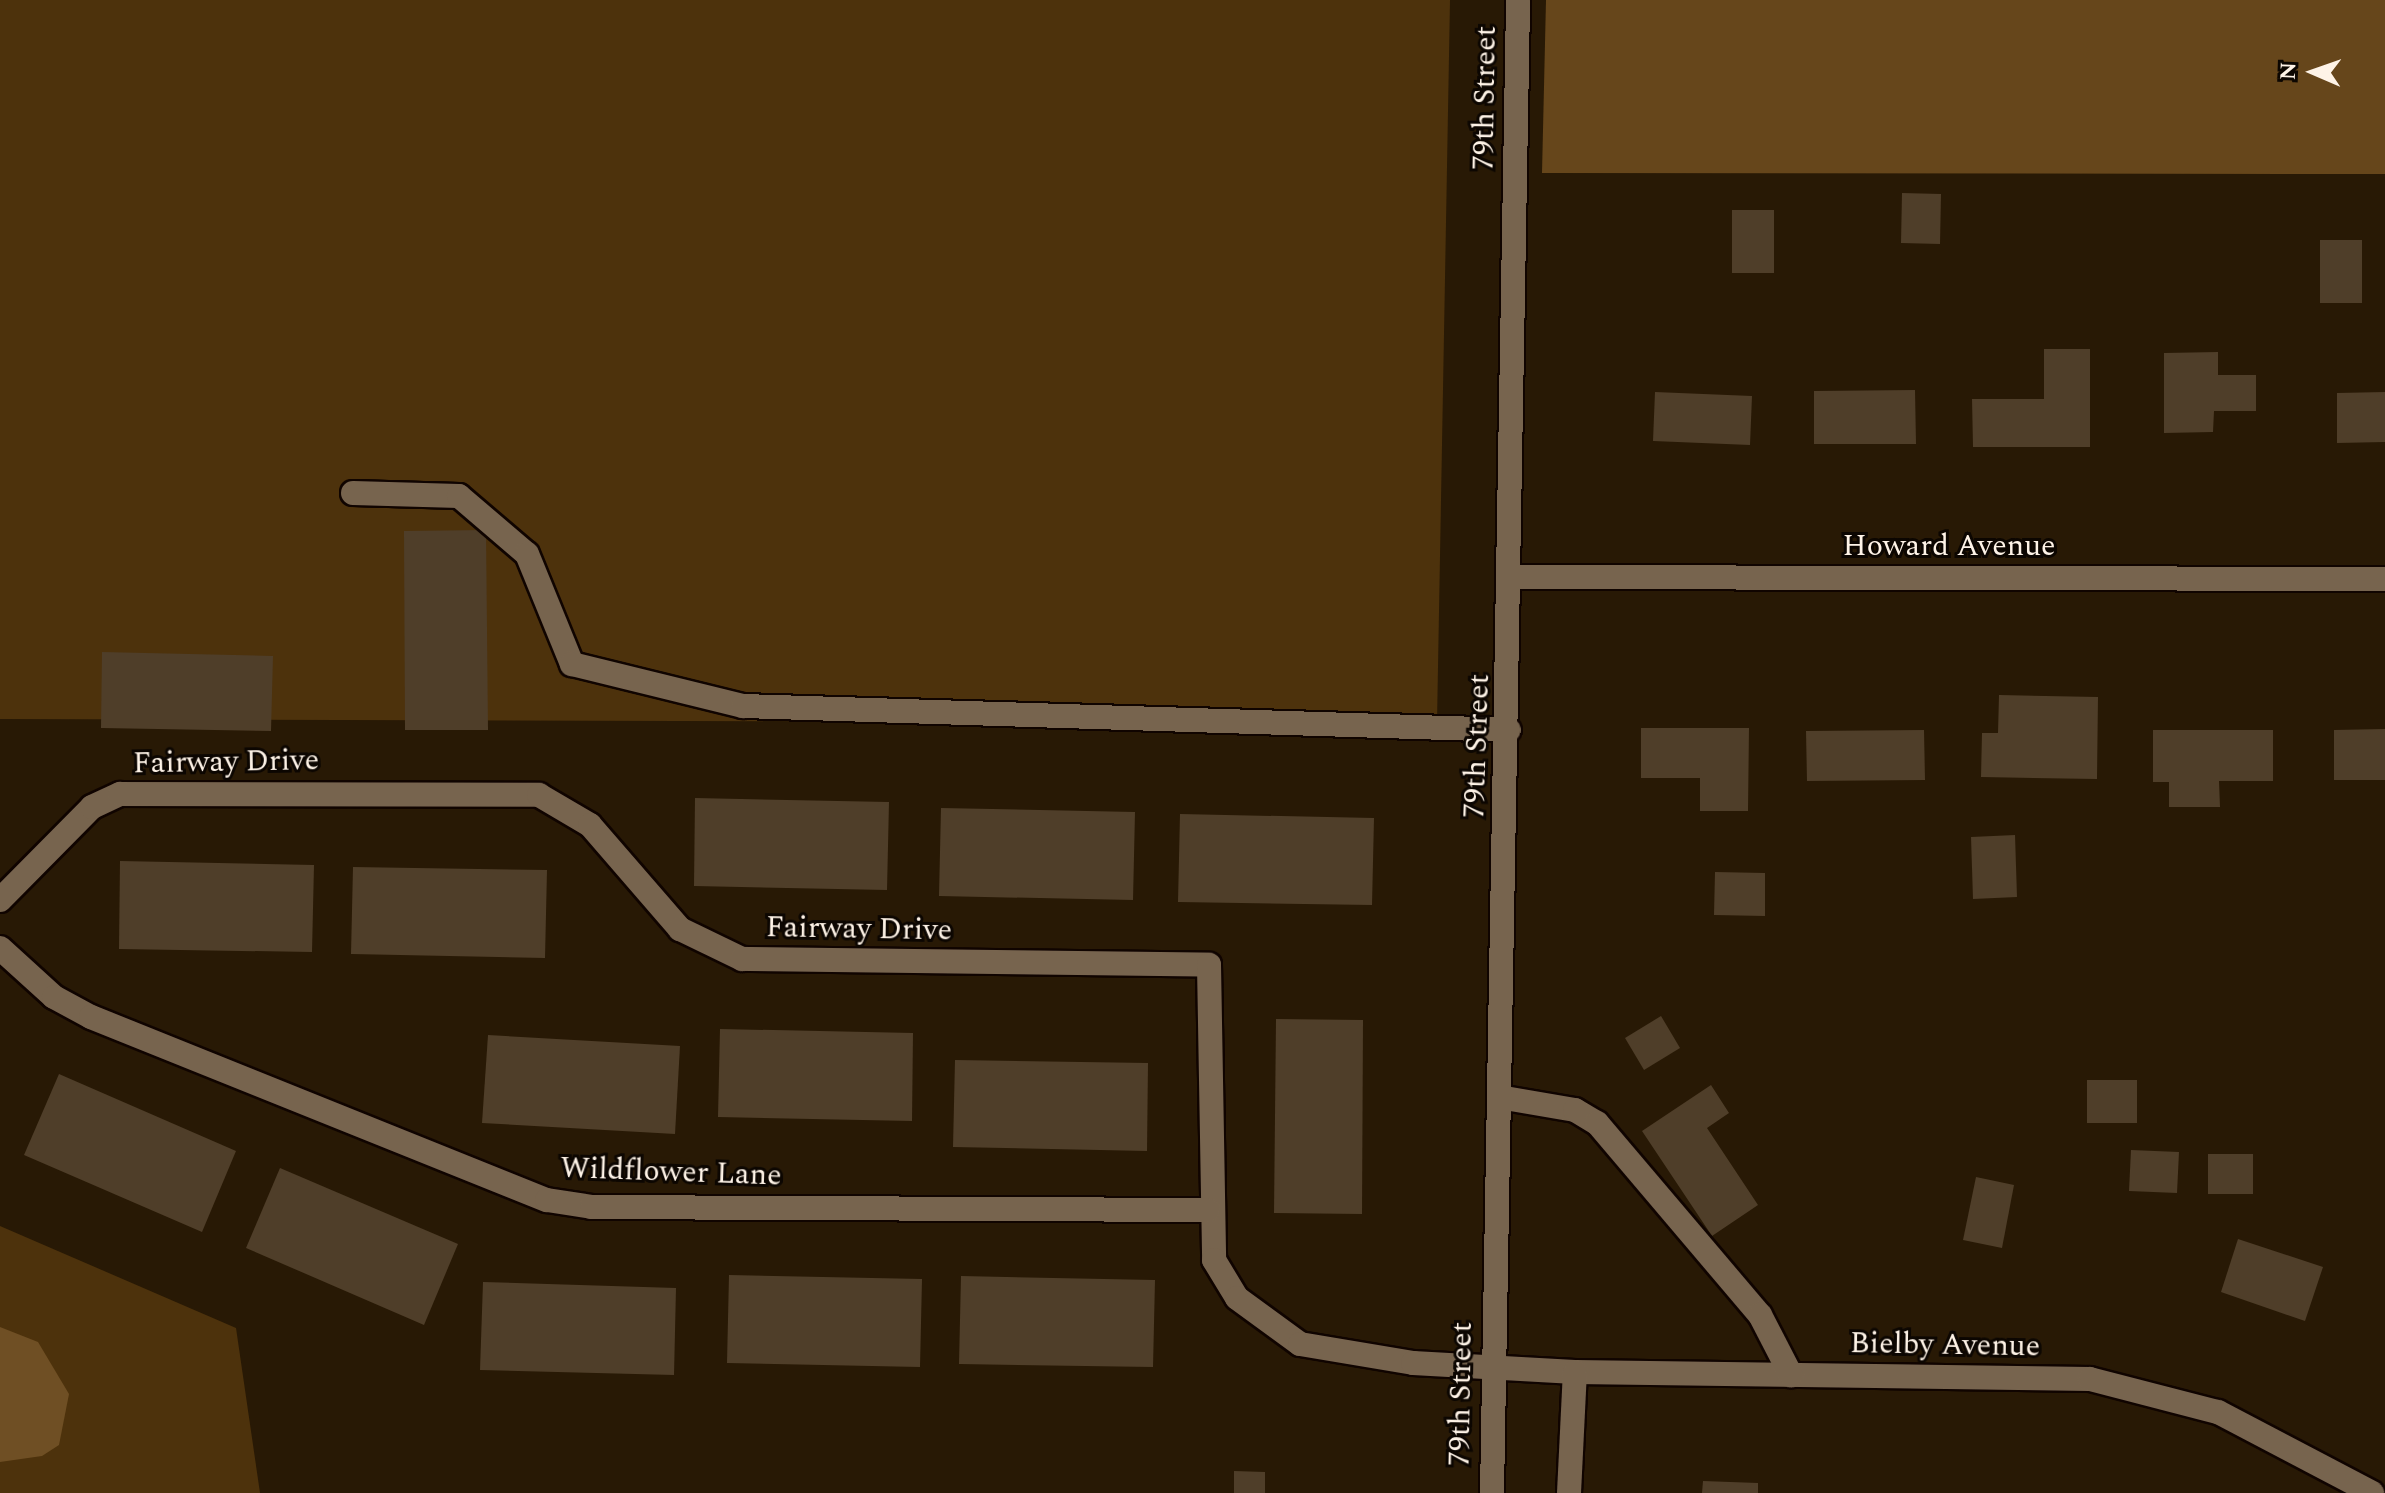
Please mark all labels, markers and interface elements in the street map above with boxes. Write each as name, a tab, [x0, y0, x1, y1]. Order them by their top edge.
street label: 79th Street	[1466, 26, 1504, 170]
north arrow	[2273, 32, 2353, 112]
text: N	[2272, 62, 2305, 81]
street label: Howard Avenue	[1843, 528, 2055, 564]
street label: 79th Street	[1456, 673, 1498, 819]
street label: Fairway Drive	[133, 742, 319, 782]
street label: Fairway Drive	[766, 909, 952, 949]
street label: Wildflower Lane	[560, 1150, 782, 1194]
street label: 79th Street	[1442, 1322, 1480, 1466]
street label: Bielby Avenue	[1850, 1325, 2040, 1365]

